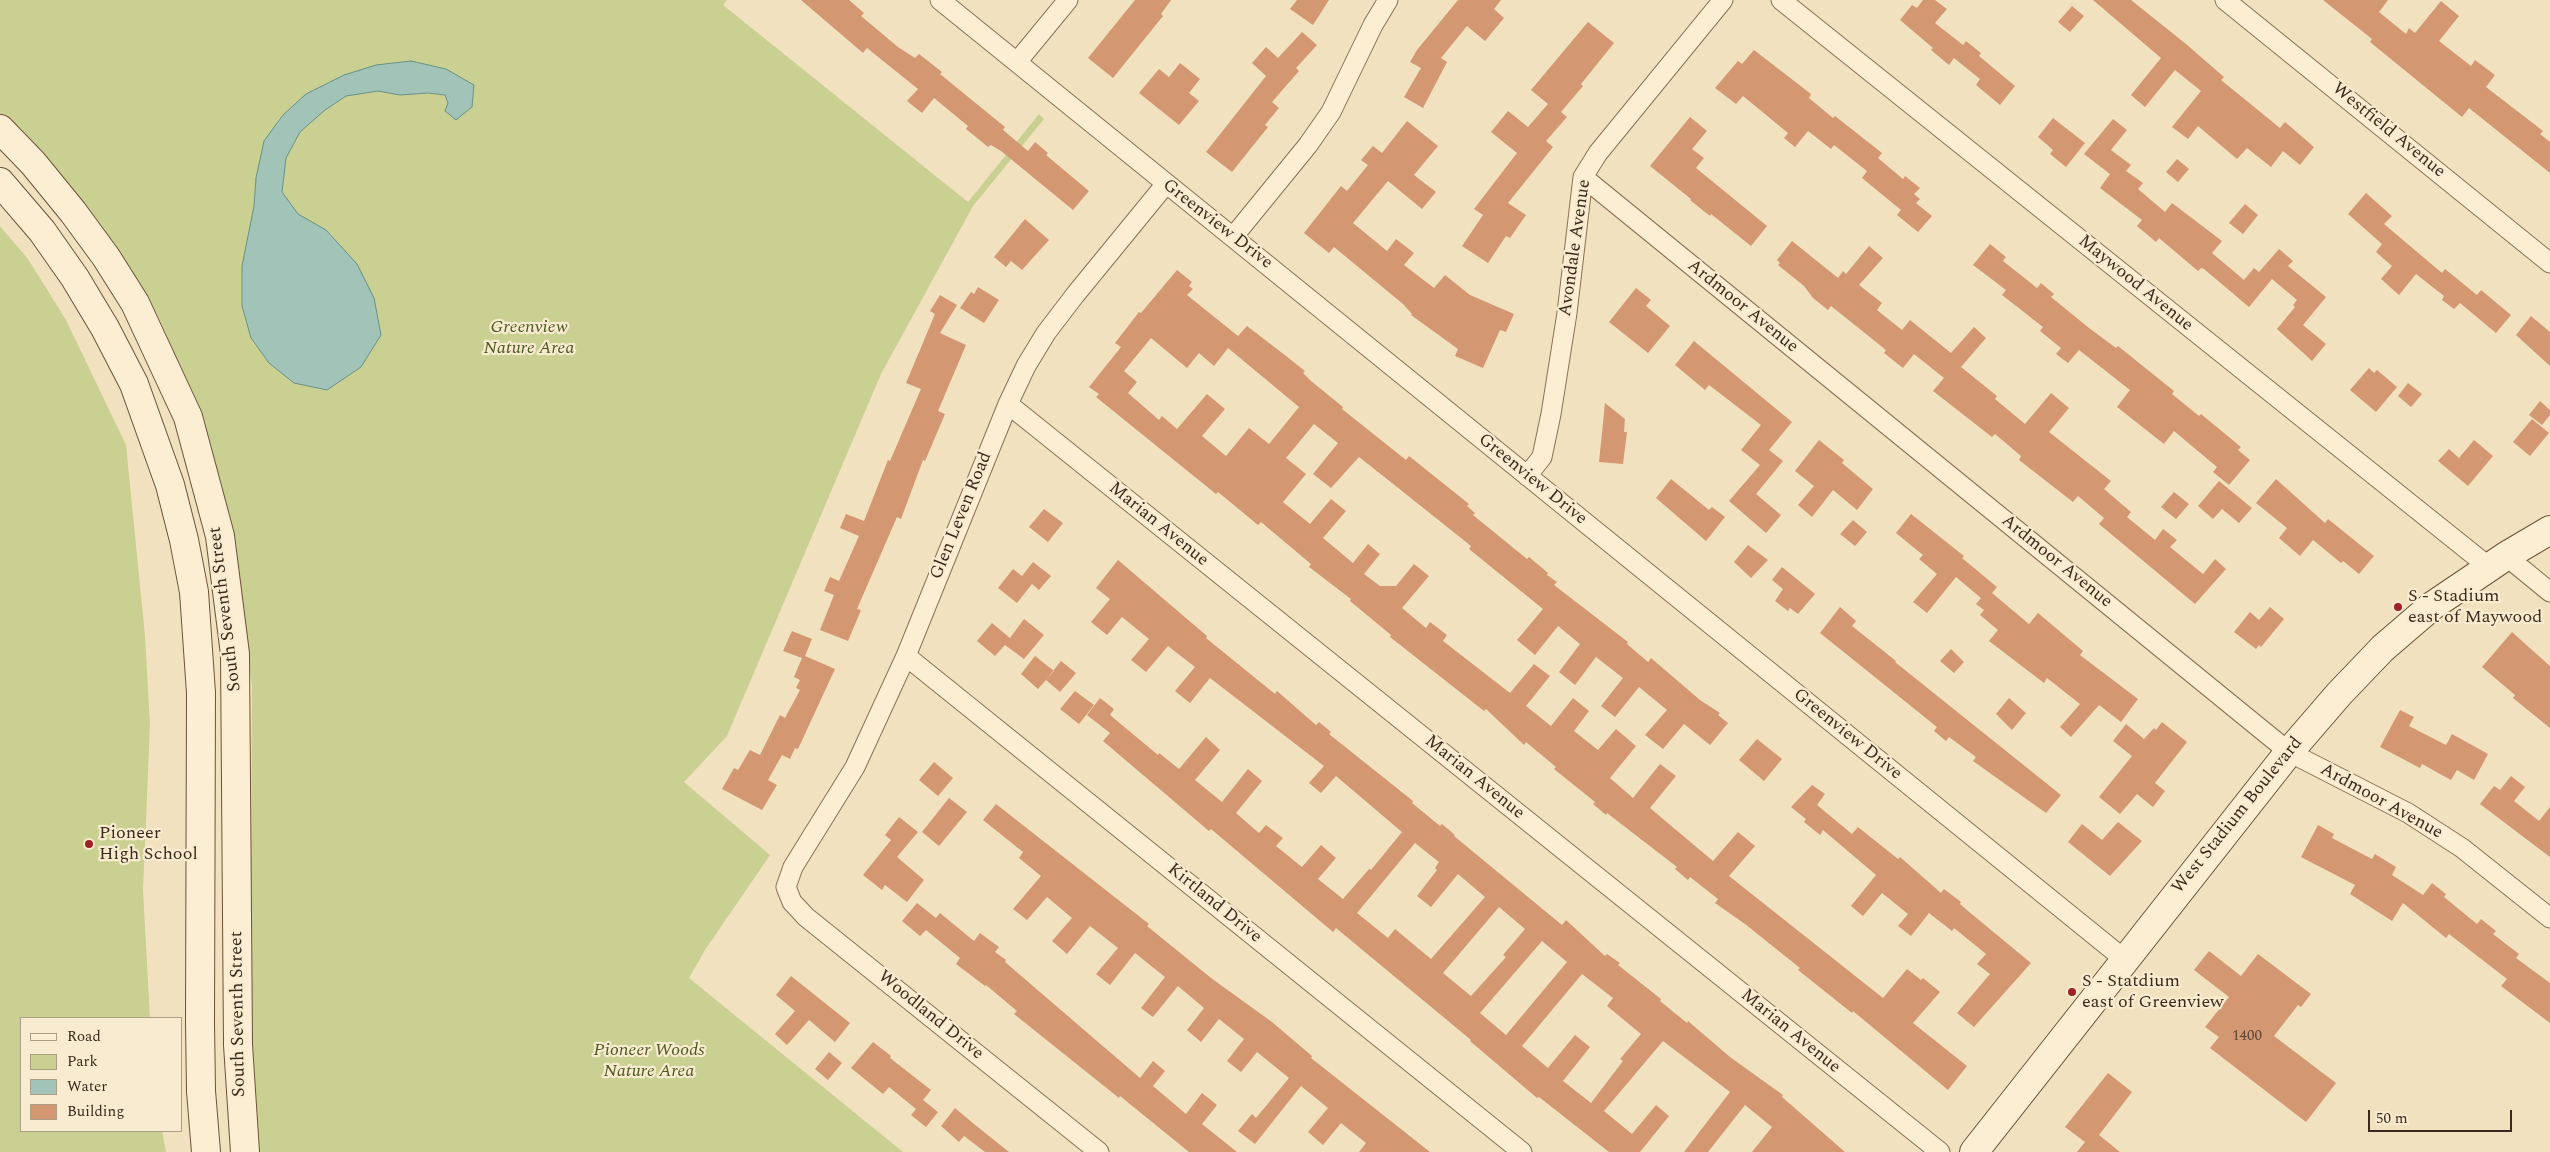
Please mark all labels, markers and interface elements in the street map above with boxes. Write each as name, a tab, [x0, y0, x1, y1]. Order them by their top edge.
street label: Westfield Avenue	[2327, 79, 2449, 183]
street label: Greenview Drive	[1158, 175, 1276, 275]
street label: Avondale Avenue	[1556, 178, 1596, 318]
street label: Maywood Avenue	[2073, 231, 2197, 337]
street label: Ardmoor Avenue	[1682, 256, 1802, 358]
park label: Greenview Nature Area	[484, 317, 574, 359]
street label: Greenview Drive	[1473, 430, 1591, 530]
street label: Glen Leven Road	[927, 449, 997, 583]
street label: Marian Avenue	[1104, 478, 1212, 572]
street label: Ardmoor Avenue	[1996, 511, 2116, 613]
street label: South Seventh Street	[205, 525, 247, 693]
place label: S - Stadium east of Maywood	[2408, 586, 2542, 628]
marker: S - Stadium east of Maywood	[2392, 601, 2404, 613]
street label: Greenview Drive	[1788, 685, 1906, 785]
street label: Marian Avenue	[1420, 731, 1528, 825]
street label: West Stadium Boulevard	[2168, 733, 2308, 899]
street label: Ardmoor Avenue	[2316, 759, 2446, 845]
place label: Pioneer High School	[99, 823, 198, 866]
marker: Pioneer High School	[83, 838, 95, 850]
street label: Kirtland Drive	[1162, 859, 1266, 949]
street label: South Seventh Street	[227, 931, 251, 1097]
street label: Woodland Drive	[873, 967, 987, 1065]
place label: S - Statdium east of Greenview	[2082, 971, 2224, 1014]
street label: Marian Avenue	[1736, 985, 1844, 1079]
marker: S - Statdium east of Greenview	[2066, 986, 2078, 998]
legend	[20, 1017, 182, 1132]
text: Road	[67, 1025, 101, 1048]
house number: 1400	[2232, 1028, 2262, 1046]
park label: Pioneer Woods Nature Area	[593, 1040, 705, 1082]
text: Park	[67, 1050, 98, 1073]
text: Water	[67, 1075, 107, 1098]
text: Building	[67, 1100, 124, 1123]
scale bar	[2370, 1100, 2514, 1132]
text: 50 m	[2376, 1107, 2408, 1130]

